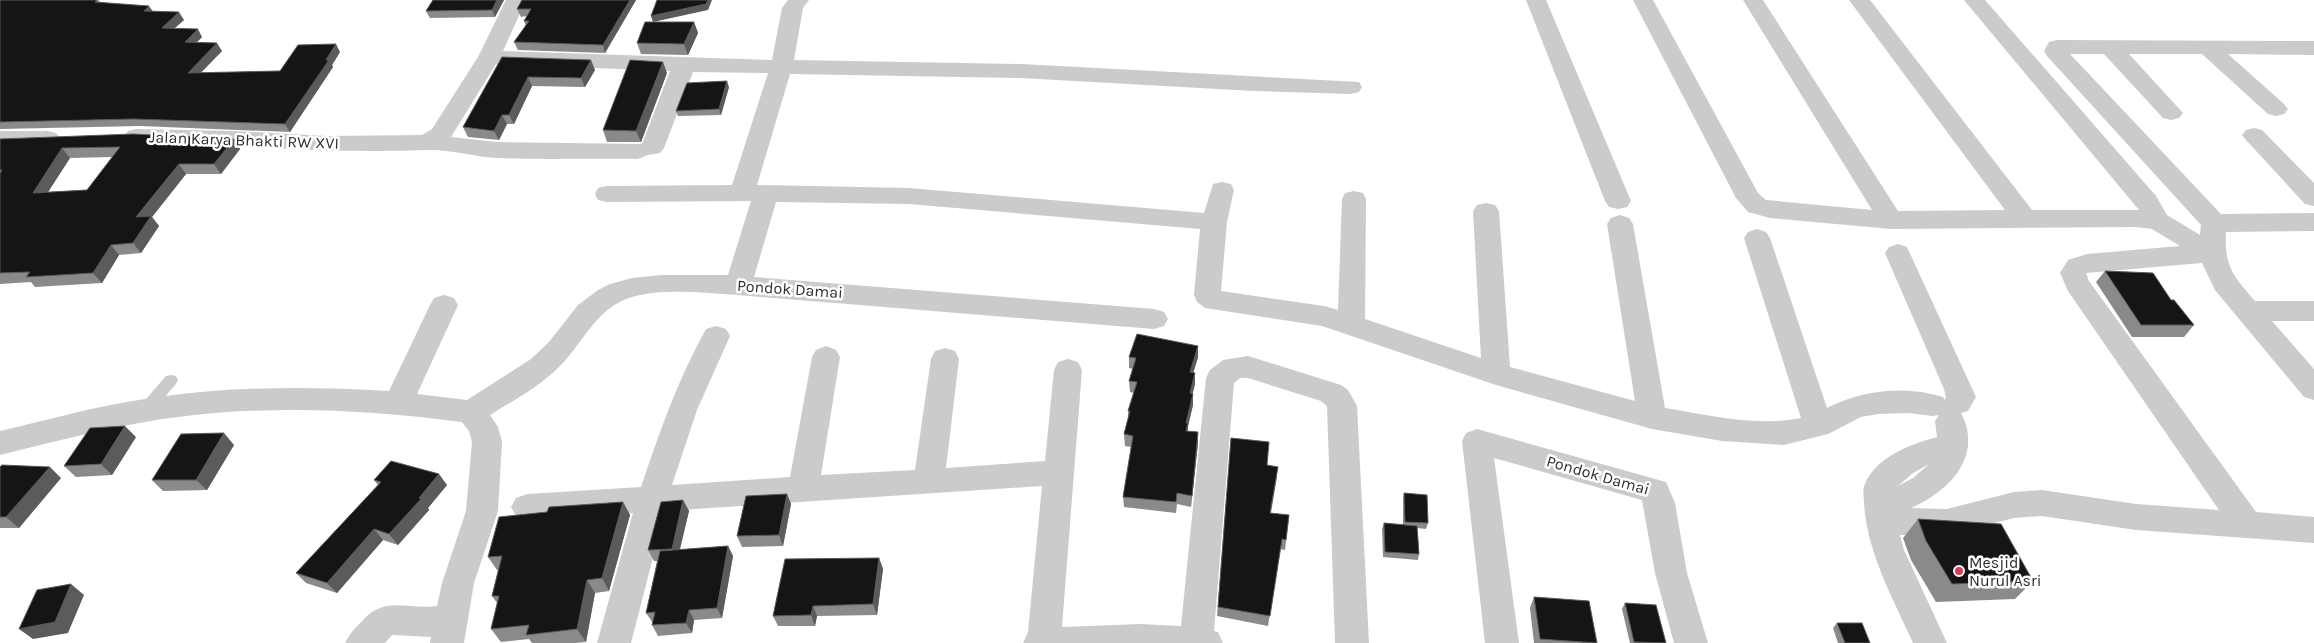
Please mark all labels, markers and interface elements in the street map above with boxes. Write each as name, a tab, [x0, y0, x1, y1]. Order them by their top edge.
street label: Jalan Karya Bhakti RW XVI	[149, 127, 339, 153]
street label: Pondok Damai	[736, 276, 844, 302]
street label: Pondok Damai	[1544, 451, 1652, 499]
place label: Mesjid Nurul Asri	[1969, 553, 2042, 590]
marker: Mesjid Nurul Asri	[1953, 565, 1965, 577]

